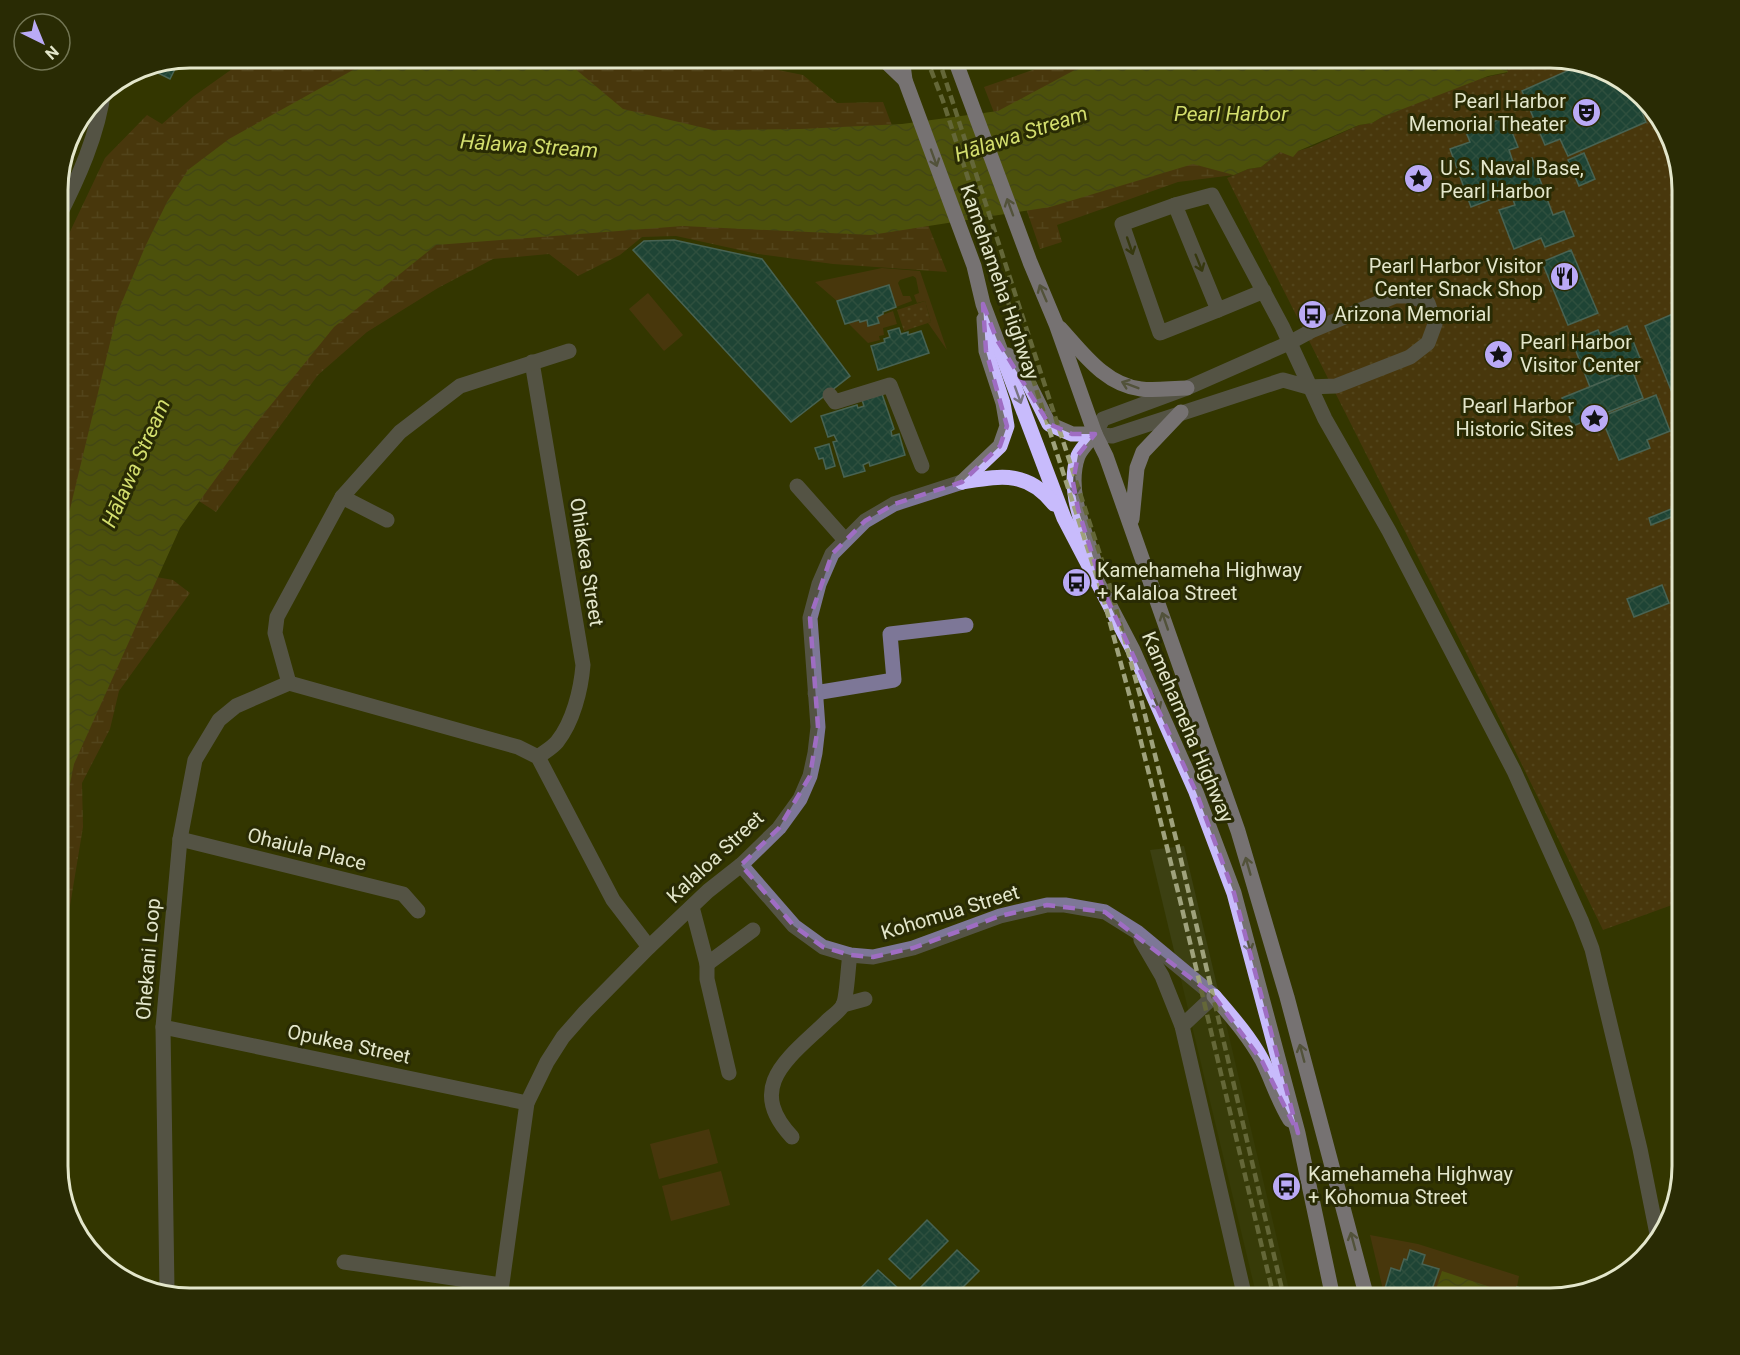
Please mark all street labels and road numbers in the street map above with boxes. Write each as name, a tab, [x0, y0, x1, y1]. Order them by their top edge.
street label: Kamehameha Highway	[955, 181, 1045, 383]
street label: Ohiakea Street	[565, 496, 609, 628]
street label: Kamehameha Highway	[1137, 628, 1239, 827]
street label: Kalaloa Street	[661, 806, 769, 908]
street label: Ohaiula Place	[245, 823, 369, 875]
street label: Kohomua Street	[878, 880, 1022, 944]
street label: Ohekani Loop	[131, 897, 165, 1021]
street label: Opukea Street	[285, 1019, 413, 1069]

